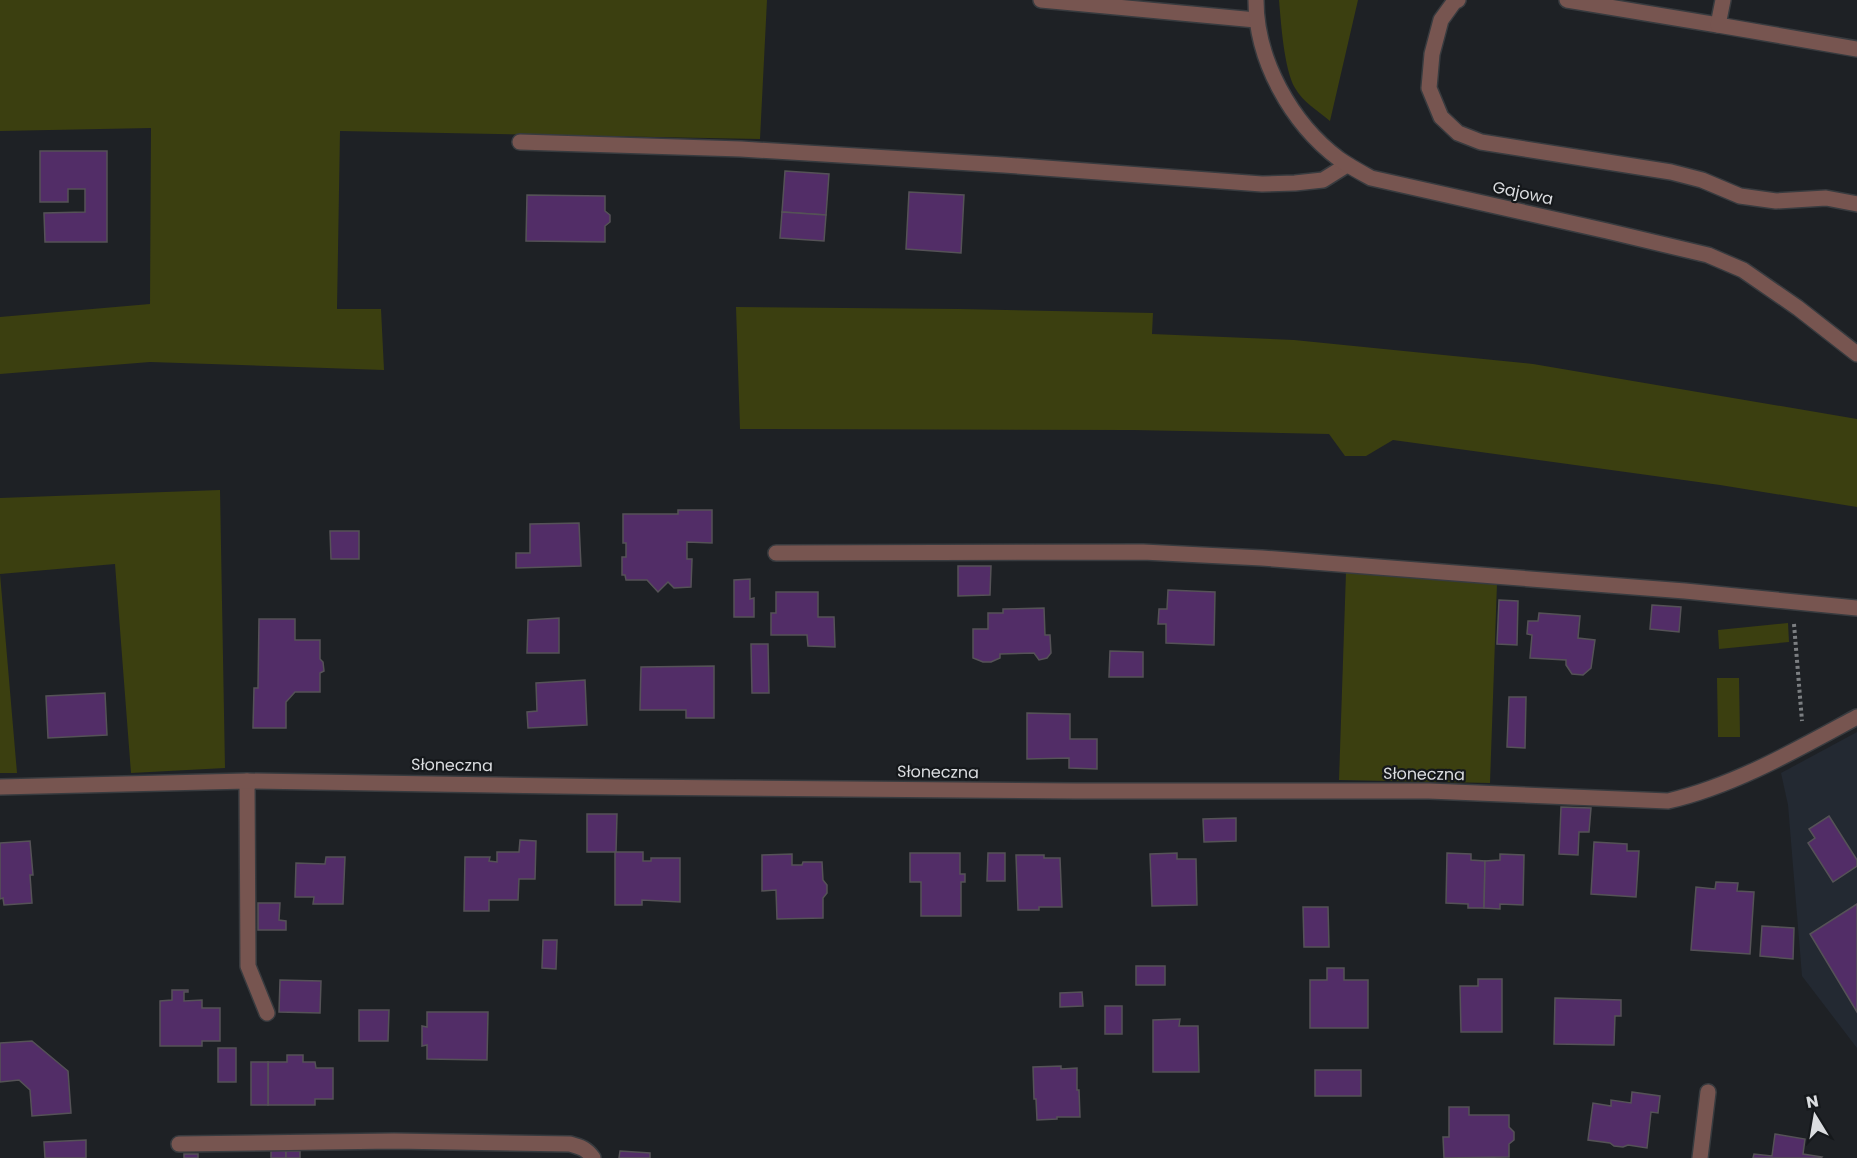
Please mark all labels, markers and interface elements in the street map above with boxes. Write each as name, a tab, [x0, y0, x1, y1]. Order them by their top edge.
street label: Gajowa	[1491, 175, 1555, 211]
street label: Słoneczna	[411, 753, 493, 777]
street label: Słoneczna	[897, 760, 979, 784]
street label: Słoneczna	[1383, 762, 1465, 786]
north arrow	[1785, 1086, 1845, 1146]
text: N	[1804, 1089, 1820, 1114]

